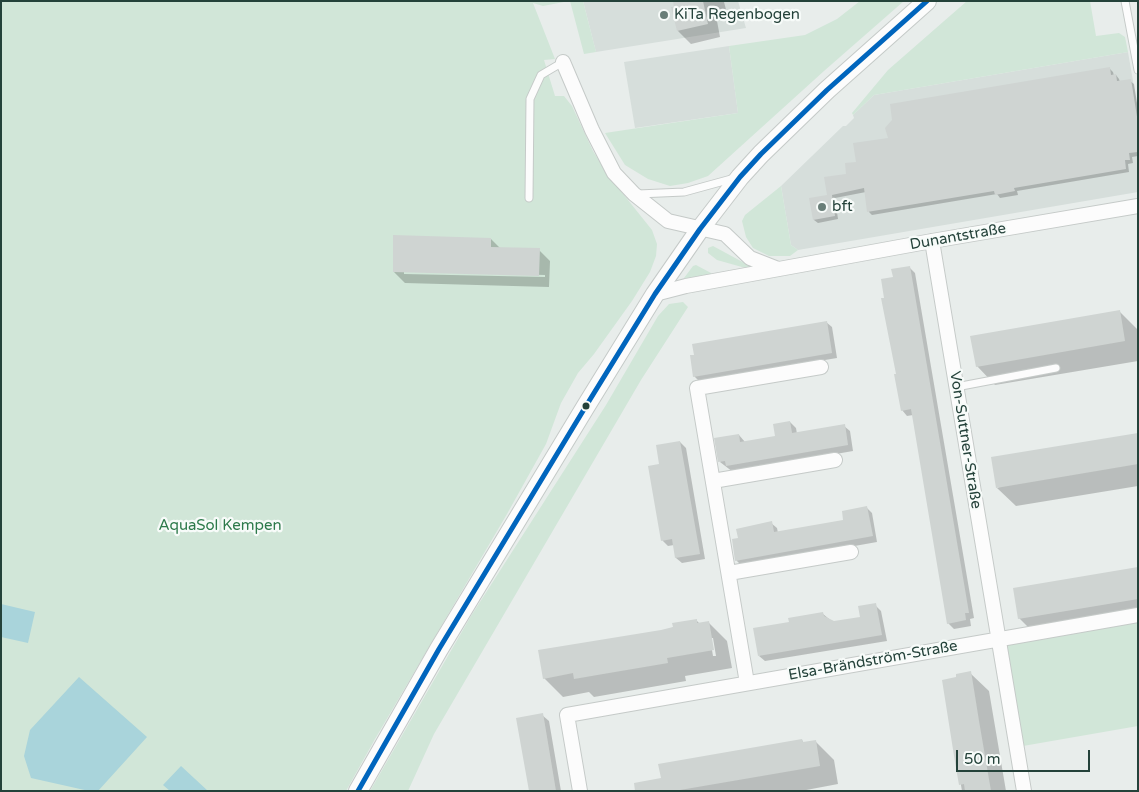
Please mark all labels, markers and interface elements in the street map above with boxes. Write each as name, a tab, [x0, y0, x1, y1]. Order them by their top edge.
place label: KiTa Regenbogen	[674, 6, 800, 24]
marker: KiTa Regenbogen	[658, 9, 670, 21]
place label: bft	[832, 198, 853, 216]
marker: bft	[816, 201, 828, 213]
street label: Dunantstraße	[909, 220, 1007, 254]
street label: Von-Suttner-Straße	[945, 370, 985, 510]
unlabelled marker	[581, 401, 591, 411]
park label: AquaSol Kempen	[158, 517, 282, 535]
street label: Elsa-Brändström-Straße	[787, 637, 959, 685]
scale bar	[959, 740, 1093, 772]
text: 50 m	[964, 750, 1001, 768]

